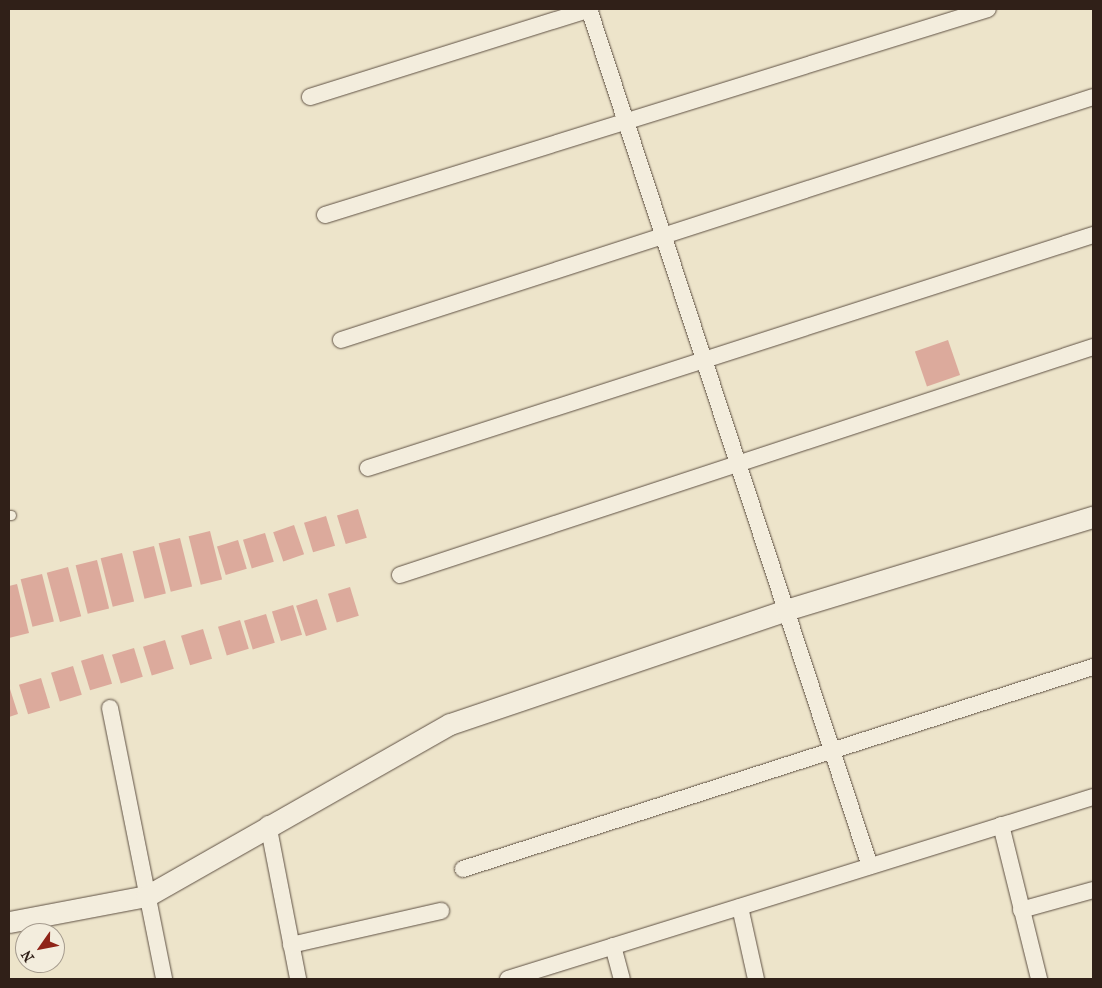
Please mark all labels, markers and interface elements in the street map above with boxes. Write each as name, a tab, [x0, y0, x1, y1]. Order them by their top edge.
north arrow	[15, 923, 65, 973]
text: N	[18, 947, 38, 965]

